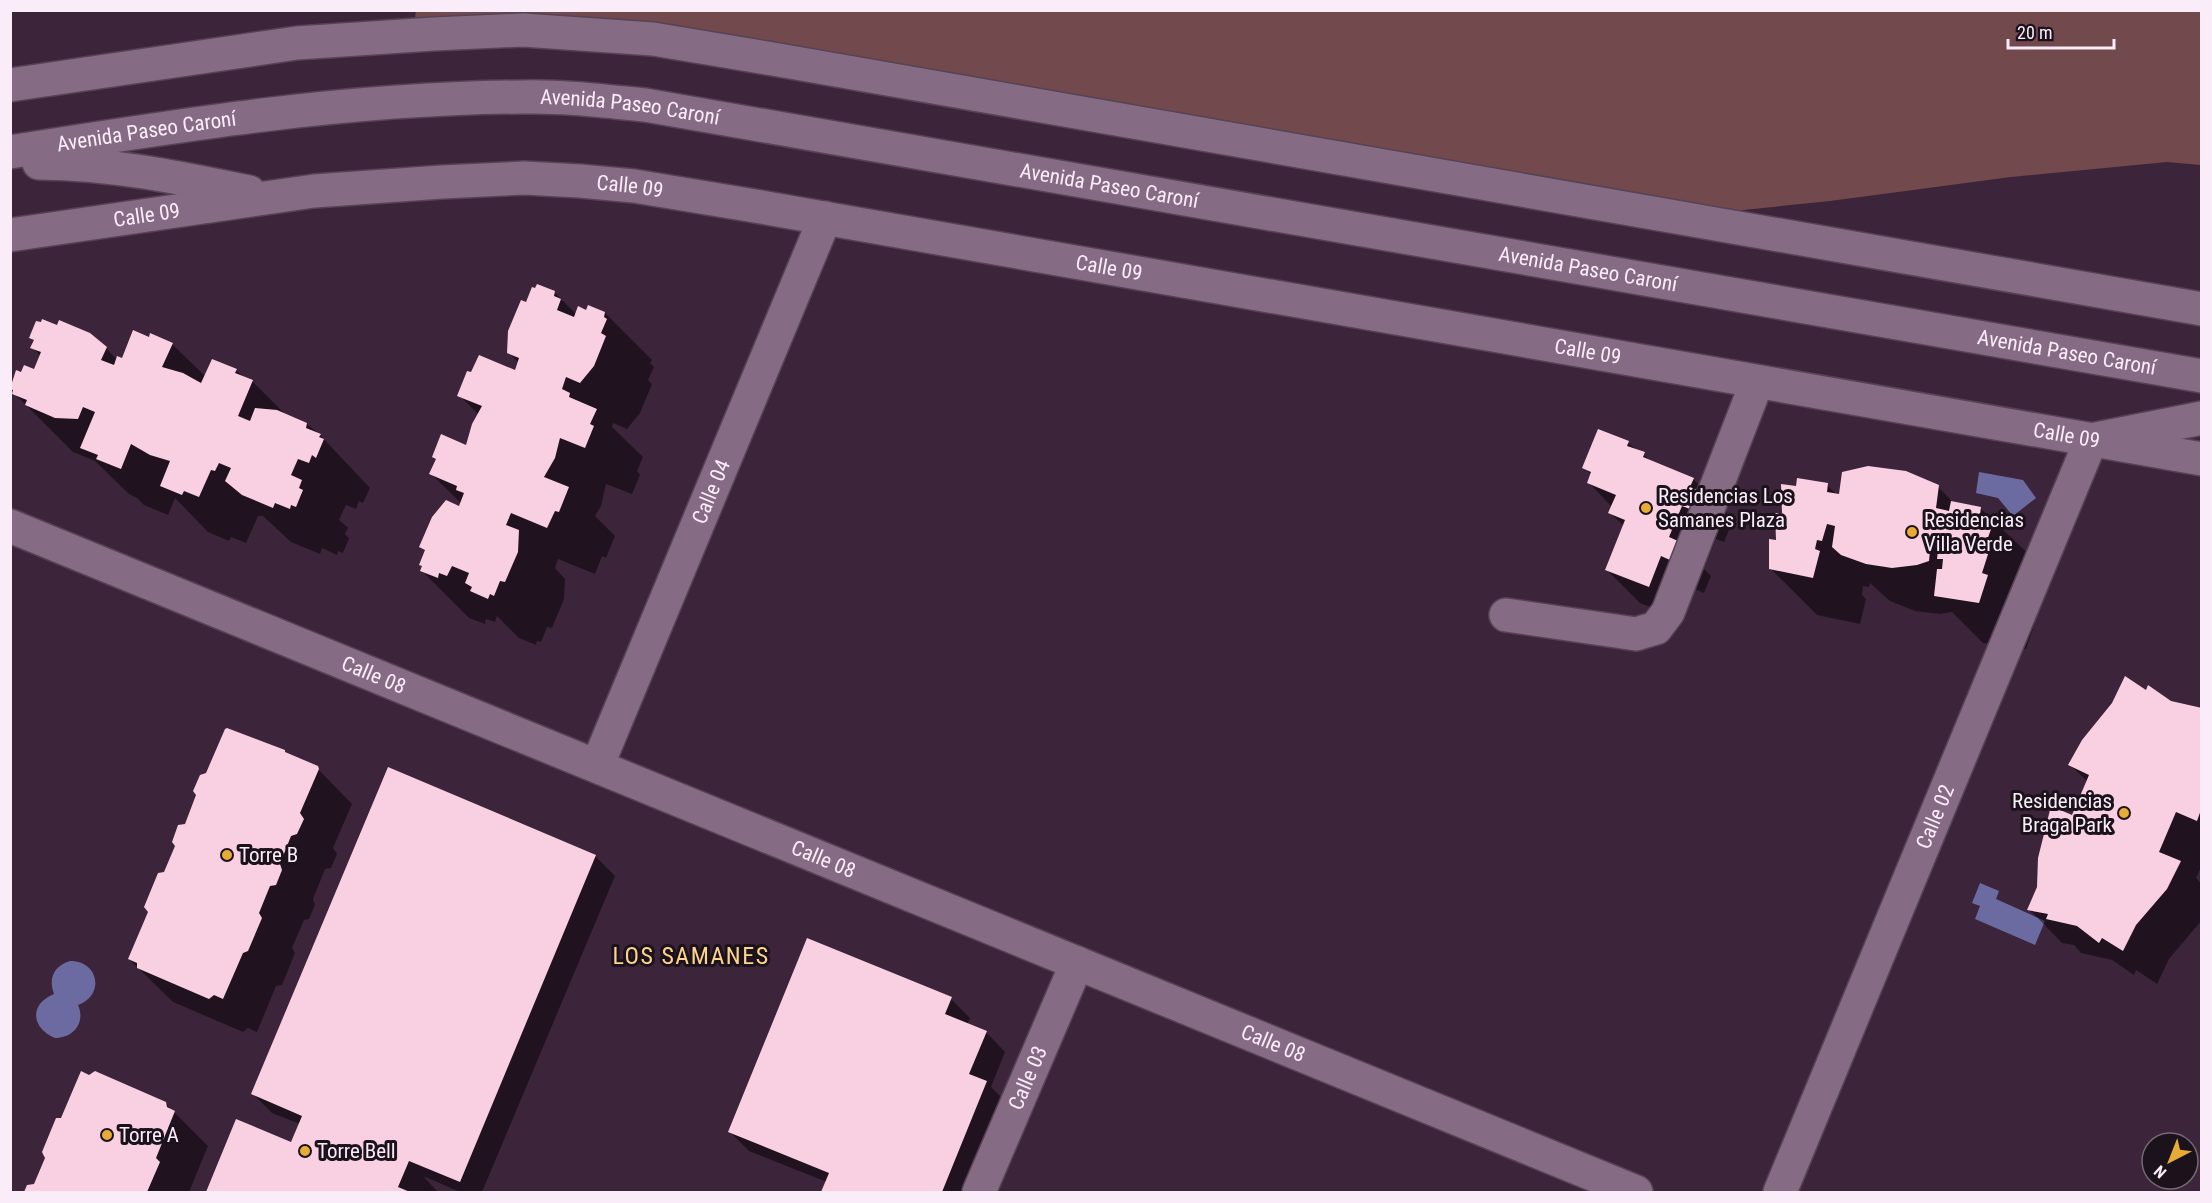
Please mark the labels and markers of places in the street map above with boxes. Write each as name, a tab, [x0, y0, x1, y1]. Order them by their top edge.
place label: Residencias Los Samanes Plaza	[1658, 484, 1793, 532]
marker: Residencias Los Samanes Plaza	[1639, 501, 1653, 515]
place label: Residencias Villa Verde	[1924, 508, 2024, 556]
marker: Residencias Villa Verde	[1905, 525, 1919, 539]
place label: Residencias Braga Park	[2012, 789, 2113, 837]
marker: Residencias Braga Park	[2117, 806, 2131, 820]
place label: Torre B	[239, 843, 298, 867]
marker: Torre B	[220, 848, 234, 862]
place label: Torre A	[119, 1123, 179, 1147]
marker: Torre A	[100, 1128, 114, 1142]
place label: Torre Bell	[317, 1139, 396, 1163]
marker: Torre Bell	[298, 1144, 312, 1158]

